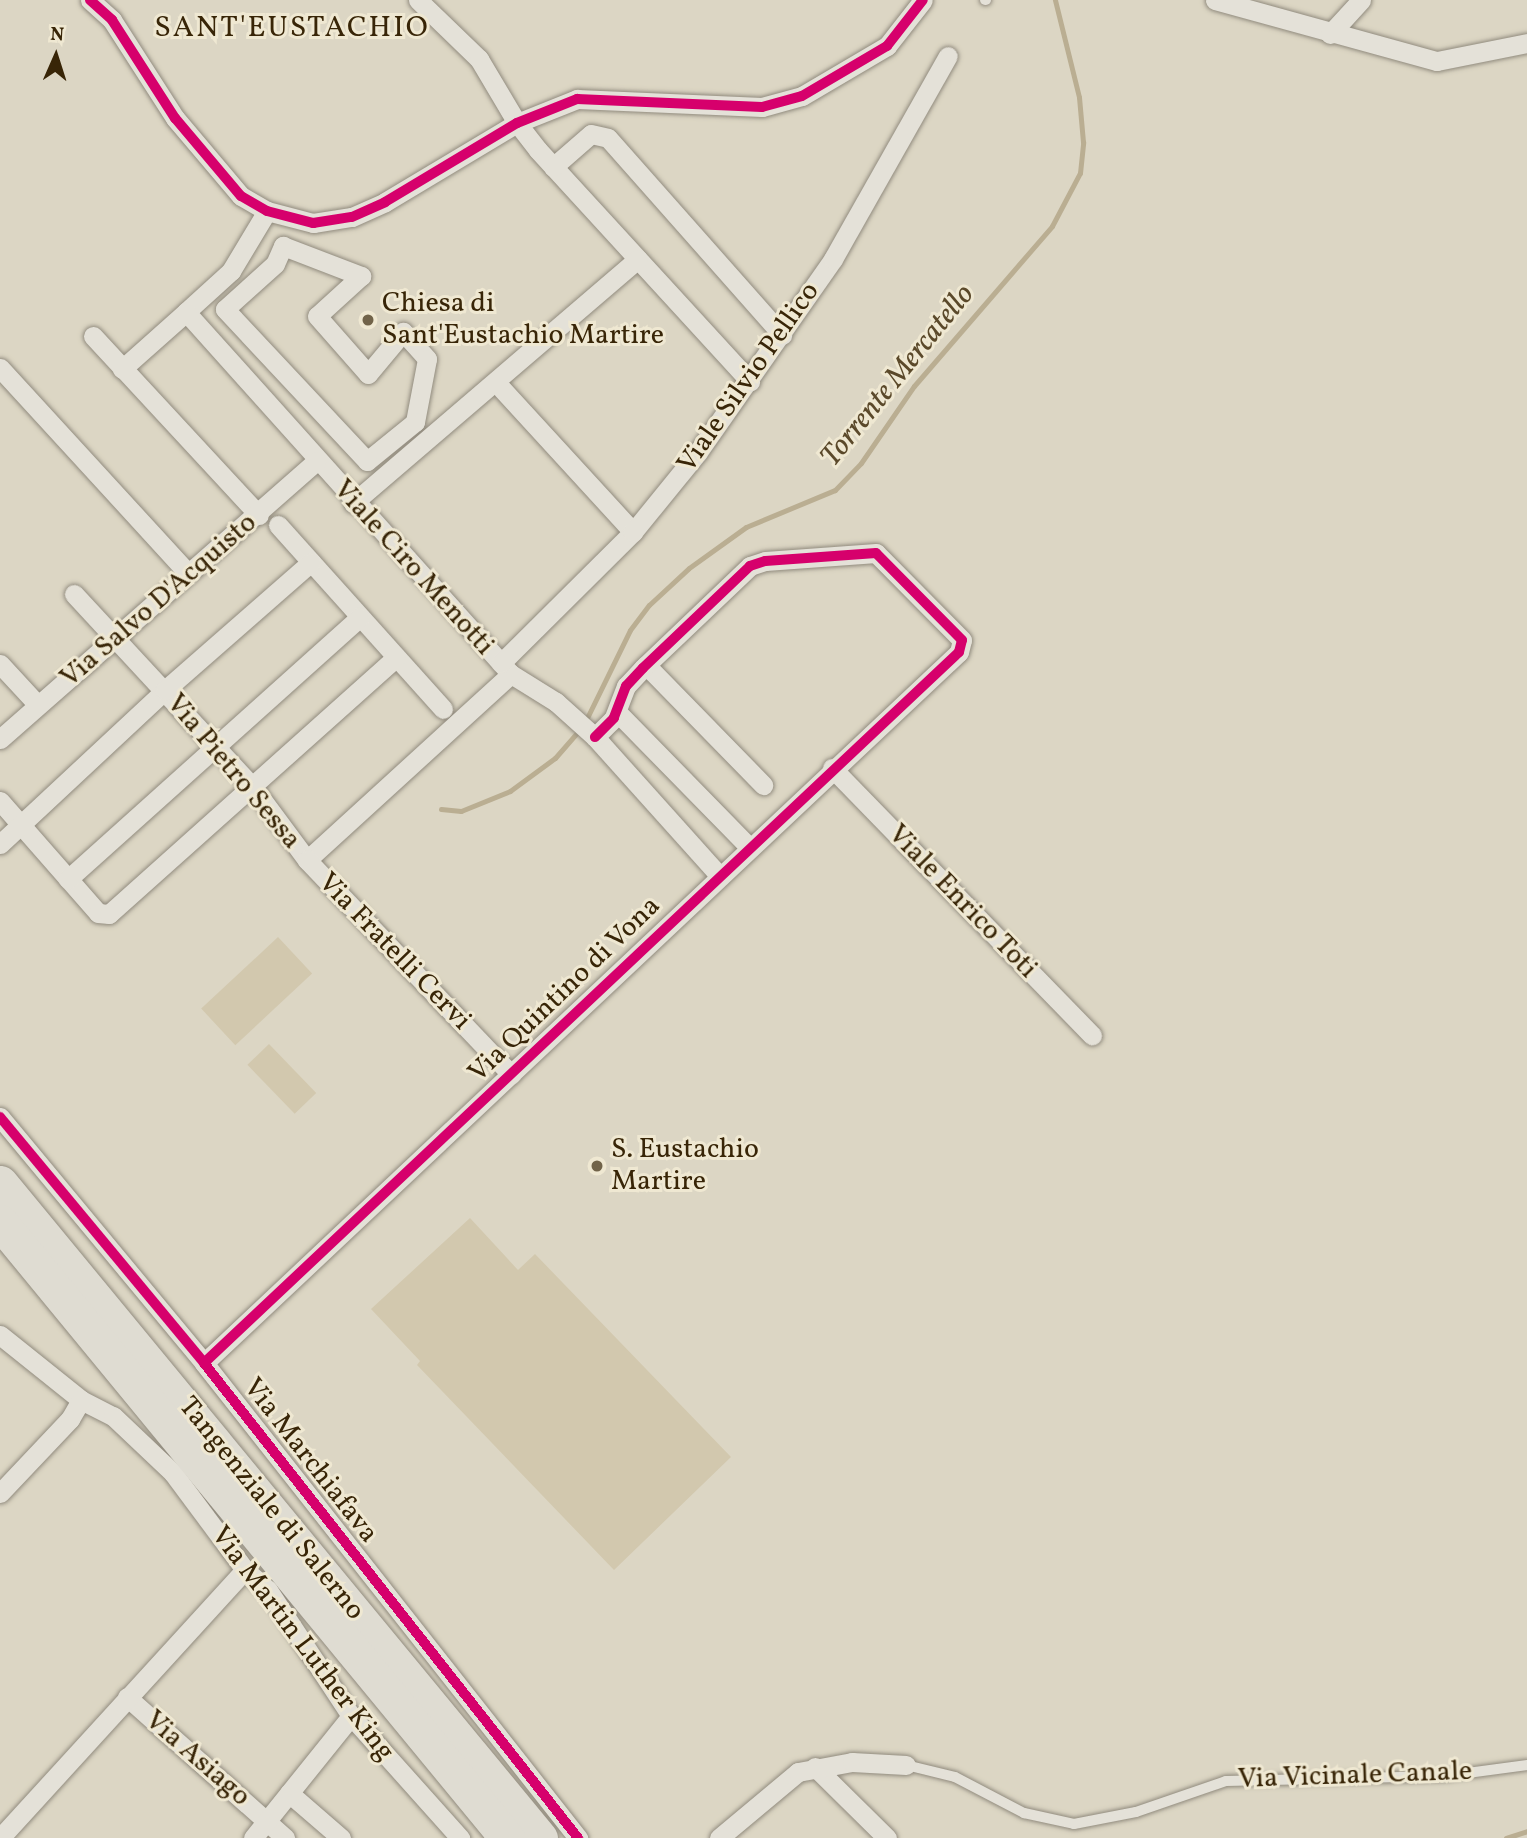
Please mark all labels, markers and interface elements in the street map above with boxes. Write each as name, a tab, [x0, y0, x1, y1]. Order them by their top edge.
district label: SANT'EUSTACHIO	[156, 10, 428, 46]
north arrow	[21, 21, 91, 91]
text: N	[50, 22, 65, 48]
street label: Viale Silvio Pellico	[671, 276, 827, 480]
water label: Torrente Mercatello	[813, 278, 983, 474]
place label: Chiesa di Sant'Eustachio Martire	[382, 287, 664, 353]
marker: Chiesa di Sant'Eustachio Martire	[360, 312, 376, 328]
street label: Viale Ciro Menotti	[325, 473, 501, 663]
street label: Via Salvo D'Acquisto	[54, 507, 264, 695]
street label: Via Pietro Sessa	[158, 687, 308, 857]
street label: Viale Enrico Toti	[880, 818, 1044, 986]
street label: Via Fratelli Cervi	[310, 866, 478, 1038]
street label: Via Quintino di Vona	[462, 889, 668, 1091]
place label: S. Eustachio Martire	[611, 1133, 759, 1199]
marker: S. Eustachio Martire	[589, 1158, 605, 1174]
street label: Via Marchiafava	[235, 1372, 385, 1550]
street label: Tangenziale di Salerno	[171, 1391, 371, 1627]
street label: Via Martin Luther King	[203, 1520, 401, 1768]
street label: Via Asiago	[137, 1704, 257, 1814]
street label: Via Vicinale Canale	[1237, 1755, 1473, 1797]

